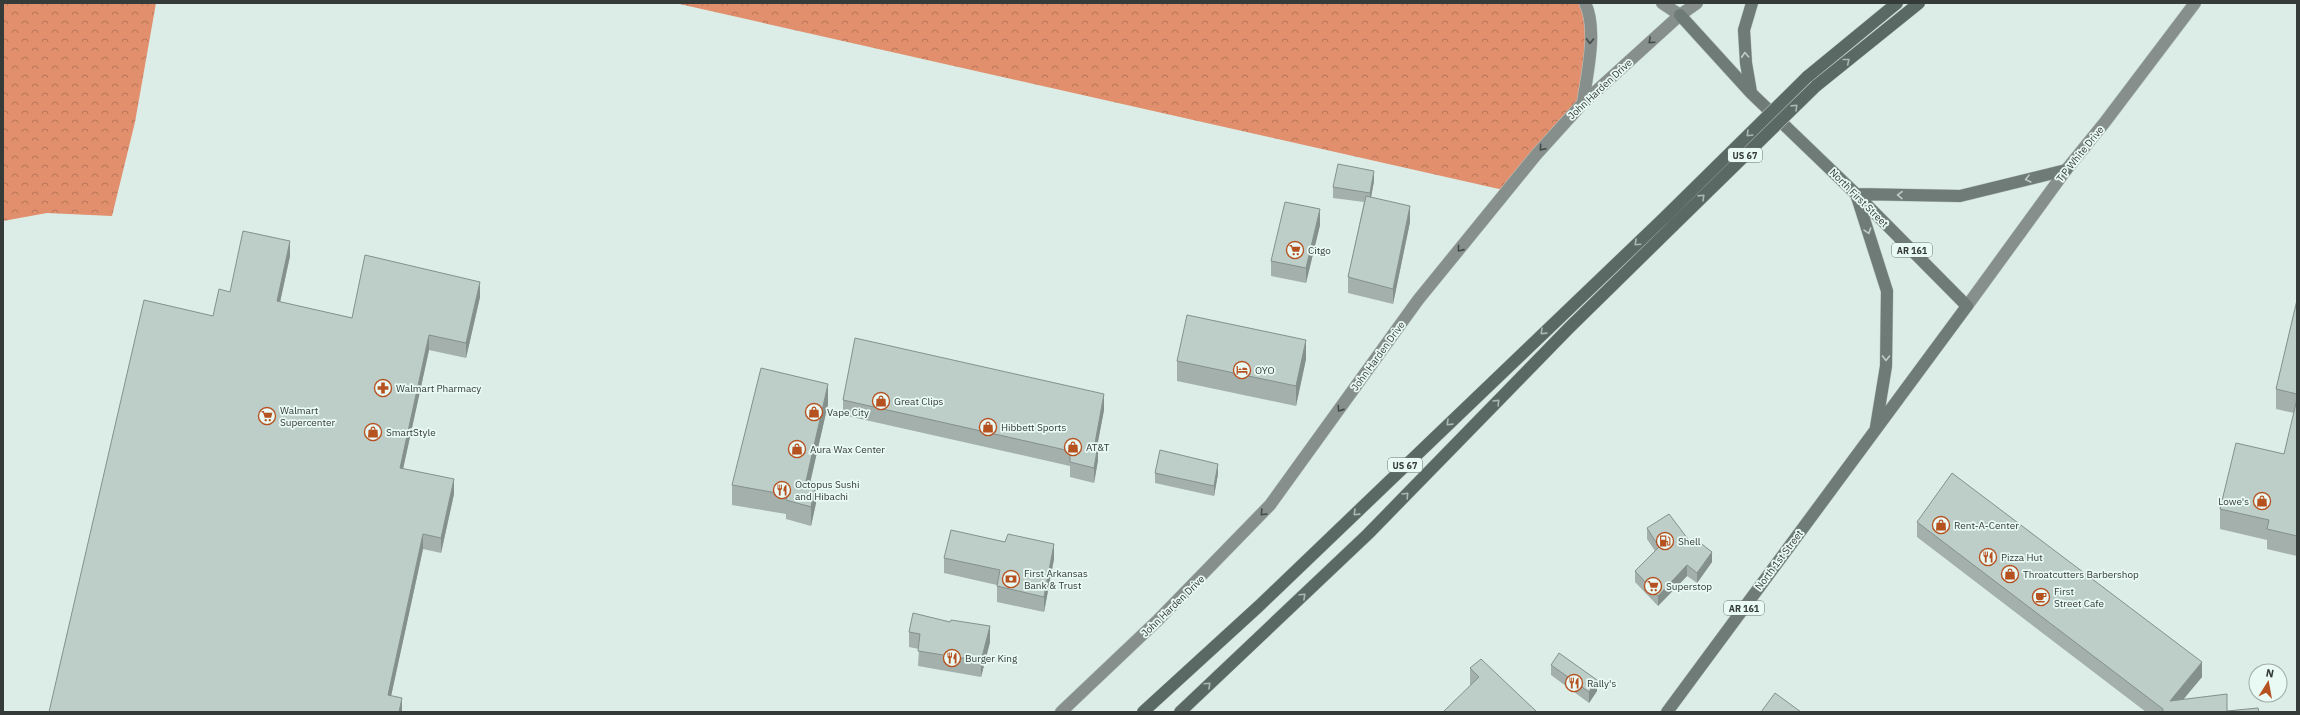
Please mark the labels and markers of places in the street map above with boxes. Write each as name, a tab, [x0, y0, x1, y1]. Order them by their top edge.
supermarket icon: Citgo	[1285, 240, 1305, 260]
place label: Citgo	[1308, 244, 1331, 257]
hotel icon: OYO	[1232, 360, 1252, 380]
place label: OYO	[1255, 364, 1275, 377]
pharmacy icon: Walmart Pharmacy	[373, 378, 393, 398]
place label: Walmart Pharmacy	[396, 382, 481, 395]
shop icon: Great Clips	[871, 391, 891, 411]
place label: Great Clips	[894, 395, 943, 408]
shop icon: Vape City	[804, 402, 824, 422]
place label: Walmart Supercenter	[280, 404, 335, 429]
supermarket icon: Walmart Supercenter	[257, 406, 277, 426]
place label: Vape City	[827, 406, 869, 419]
shop icon: Hibbett Sports	[978, 417, 998, 437]
place label: Hibbett Sports	[1001, 421, 1066, 434]
shop icon: SmartStyle	[363, 422, 383, 442]
place label: SmartStyle	[386, 426, 436, 439]
shop icon: AT&T	[1063, 437, 1083, 457]
shop icon: Aura Wax Center	[787, 439, 807, 459]
place label: AT&T	[1086, 441, 1110, 454]
place label: Aura Wax Center	[810, 443, 885, 456]
place label: Octopus Sushi and Hibachi	[795, 478, 859, 503]
restaurant icon: Octopus Sushi and Hibachi	[772, 480, 792, 500]
shop icon: Lowe's	[2252, 491, 2272, 511]
place label: Lowe's	[2218, 495, 2249, 508]
shop icon: Rent-A-Center	[1931, 515, 1951, 535]
place label: Rent-A-Center	[1954, 519, 2019, 532]
fuel station icon: Shell	[1655, 531, 1675, 551]
place label: Shell	[1678, 535, 1701, 548]
restaurant icon: Pizza Hut	[1978, 547, 1998, 567]
place label: Pizza Hut	[2001, 551, 2043, 564]
shop icon: Throatcutters Barbershop	[2000, 564, 2020, 584]
place label: First Arkansas Bank & Trust	[1024, 567, 1088, 592]
place label: Throatcutters Barbershop	[2023, 568, 2139, 581]
bank icon: First Arkansas Bank & Trust	[1001, 569, 1021, 589]
supermarket icon: Superstop	[1643, 576, 1663, 596]
place label: Superstop	[1666, 580, 1712, 593]
place label: First Street Cafe	[2054, 585, 2105, 610]
cafe icon: First Street Cafe	[2031, 587, 2051, 607]
restaurant icon: Burger King	[942, 648, 962, 668]
place label: Burger King	[965, 652, 1018, 665]
restaurant icon: Rally's	[1564, 673, 1584, 693]
place label: Rally's	[1587, 677, 1617, 690]

